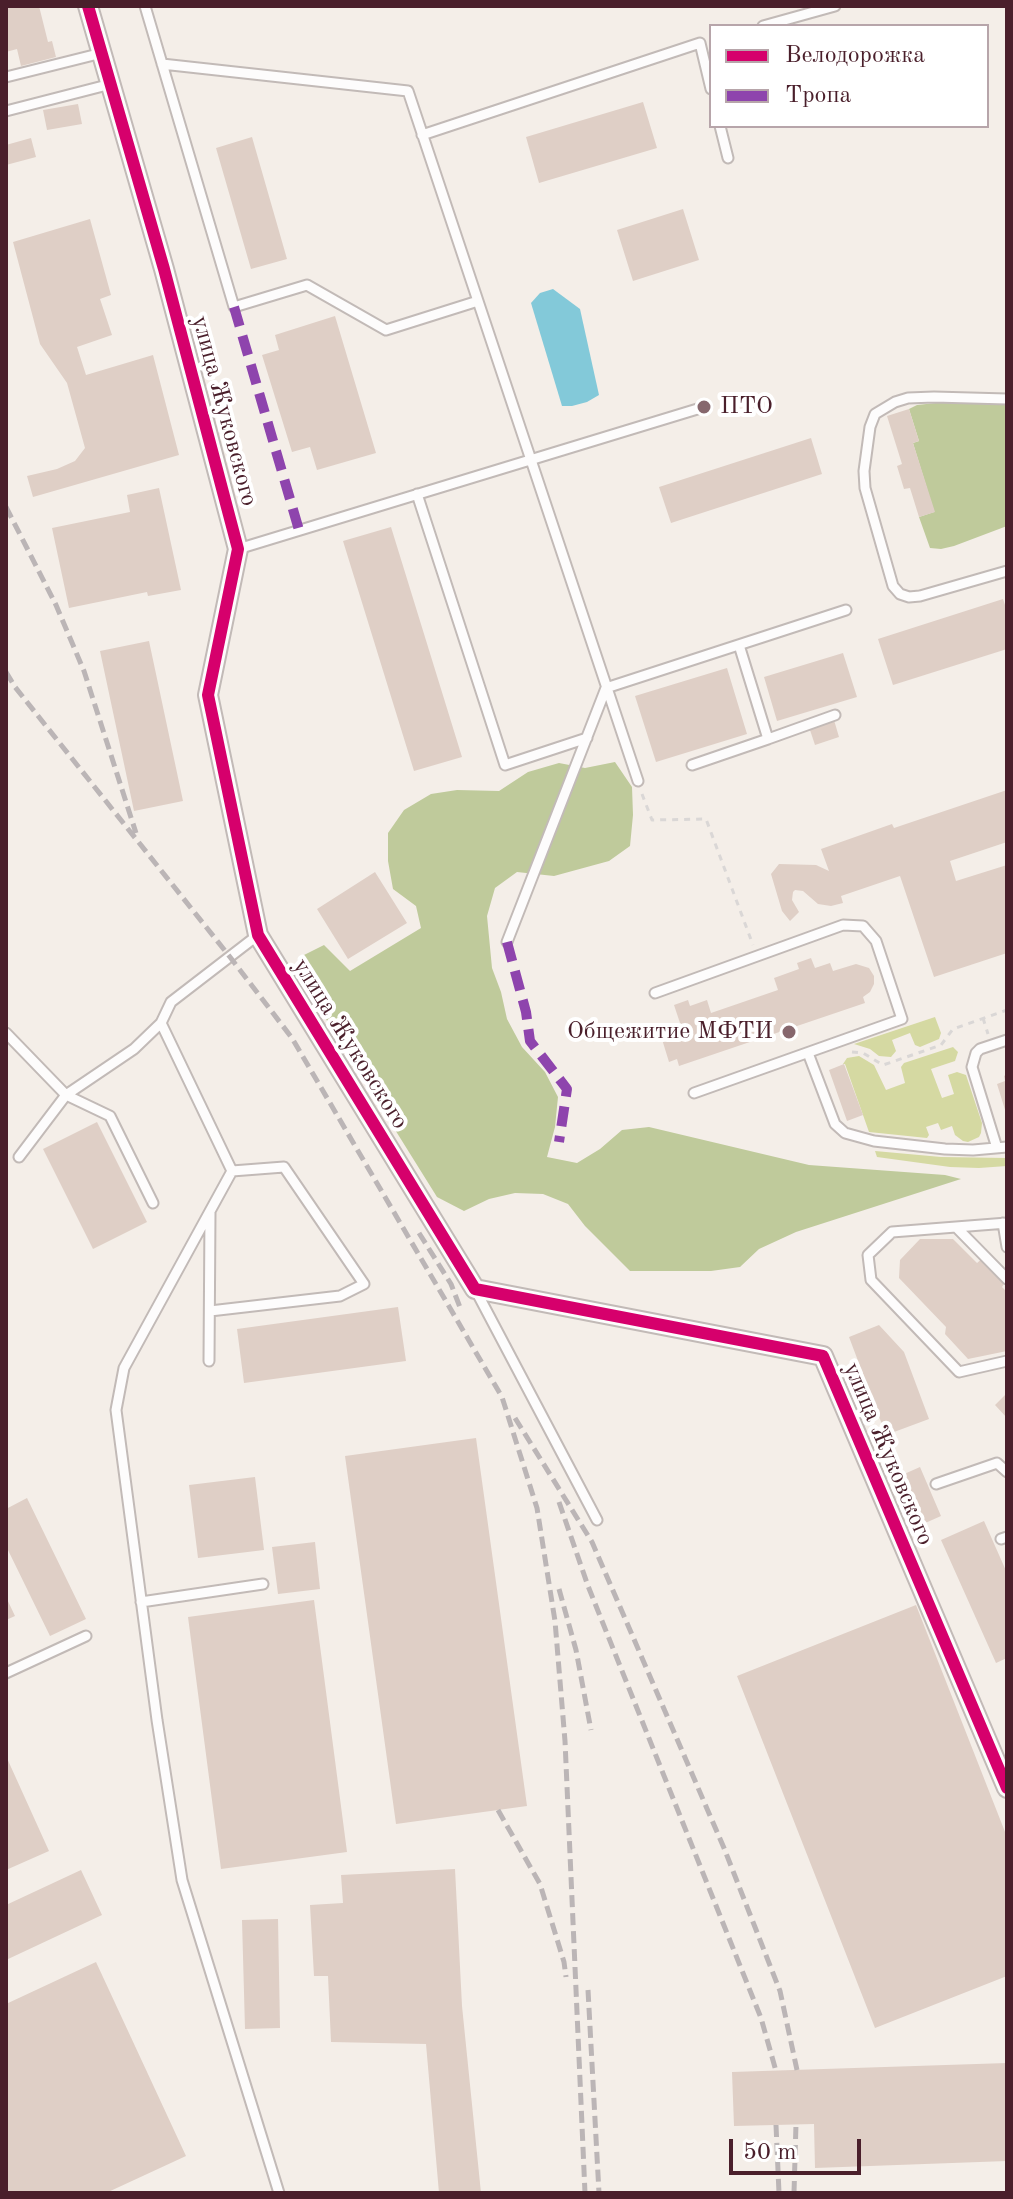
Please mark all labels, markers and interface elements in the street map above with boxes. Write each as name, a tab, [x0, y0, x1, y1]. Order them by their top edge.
legend	[709, 24, 989, 128]
text: Велодорожка	[785, 44, 925, 68]
text: Тропа	[785, 84, 851, 108]
street label: улица Жуковского	[185, 313, 263, 509]
place label: ПТО	[720, 393, 773, 421]
marker: ПТО	[695, 398, 713, 416]
street label: улица Жуковского	[286, 953, 414, 1135]
place label: Общежитие МФТИ	[567, 1018, 773, 1046]
marker: Общежитие МФТИ	[780, 1023, 798, 1041]
street label: улица Жуковского	[836, 1358, 940, 1550]
scale bar	[733, 2123, 865, 2173]
text: 50 m	[743, 2141, 797, 2165]

